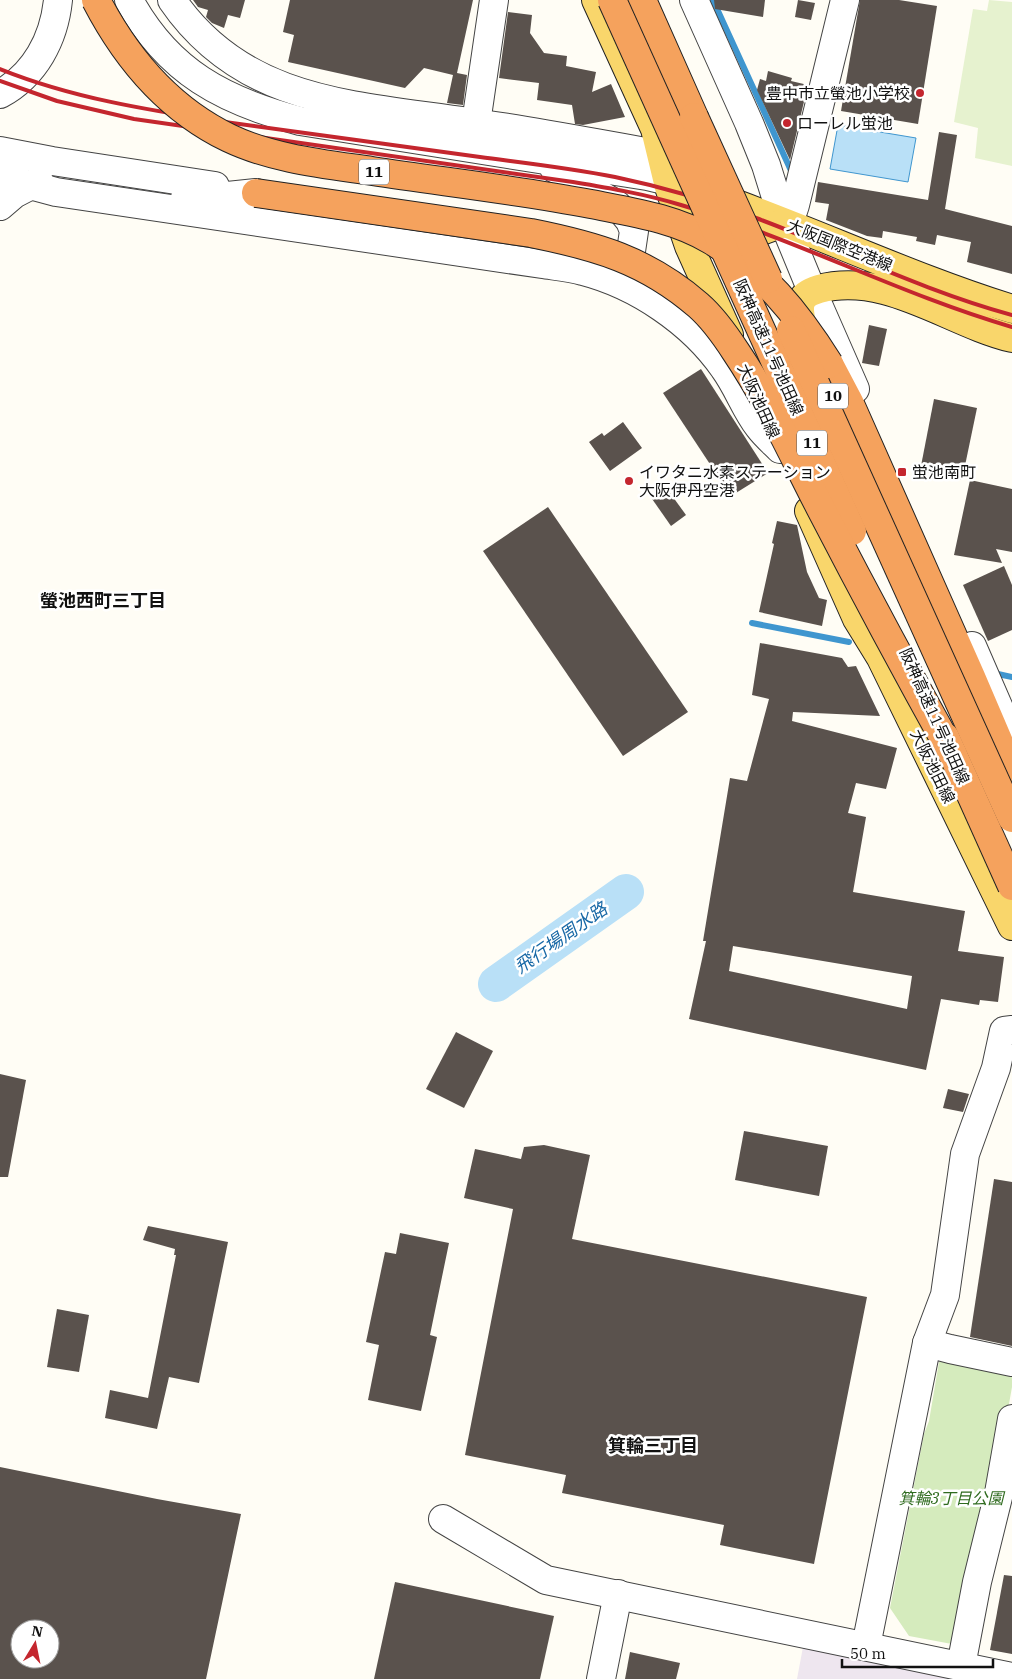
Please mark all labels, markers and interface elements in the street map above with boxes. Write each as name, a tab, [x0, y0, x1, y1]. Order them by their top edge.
place label: 豊中市立螢池小学校	[766, 83, 910, 103]
marker: 豊中市立螢池小学校	[914, 87, 926, 99]
place label: ローレル蛍池	[797, 113, 893, 133]
marker: ローレル蛍池	[781, 117, 793, 129]
road number: 11	[359, 160, 389, 184]
street label: 大阪国際空港線	[784, 215, 896, 275]
street label: 阪神高速11号池田線	[730, 276, 808, 418]
street label: 大阪池田線	[734, 360, 784, 442]
road number: 10	[818, 384, 848, 408]
road number: 11	[797, 430, 827, 456]
place label: イワタニ水素ステーション 大阪伊丹空港	[639, 462, 831, 500]
place label: 蛍池南町	[912, 462, 976, 482]
marker: 蛍池南町	[896, 466, 908, 478]
marker: イワタニ水素ステーション 大阪伊丹空港	[623, 475, 635, 487]
district label: 螢池西町三丁目	[40, 589, 166, 612]
street label: 阪神高速11号池田線	[896, 645, 974, 787]
street label: 大阪池田線	[906, 726, 960, 806]
water label: 飛行場周水路	[510, 896, 613, 978]
district label: 箕輪三丁目	[608, 1434, 698, 1457]
park label: 箕輪3丁目公園	[899, 1488, 1005, 1508]
north arrow	[10, 1619, 60, 1669]
text: N	[30, 1621, 44, 1641]
scale bar	[842, 1636, 993, 1668]
text: 50 m	[850, 1644, 886, 1663]

